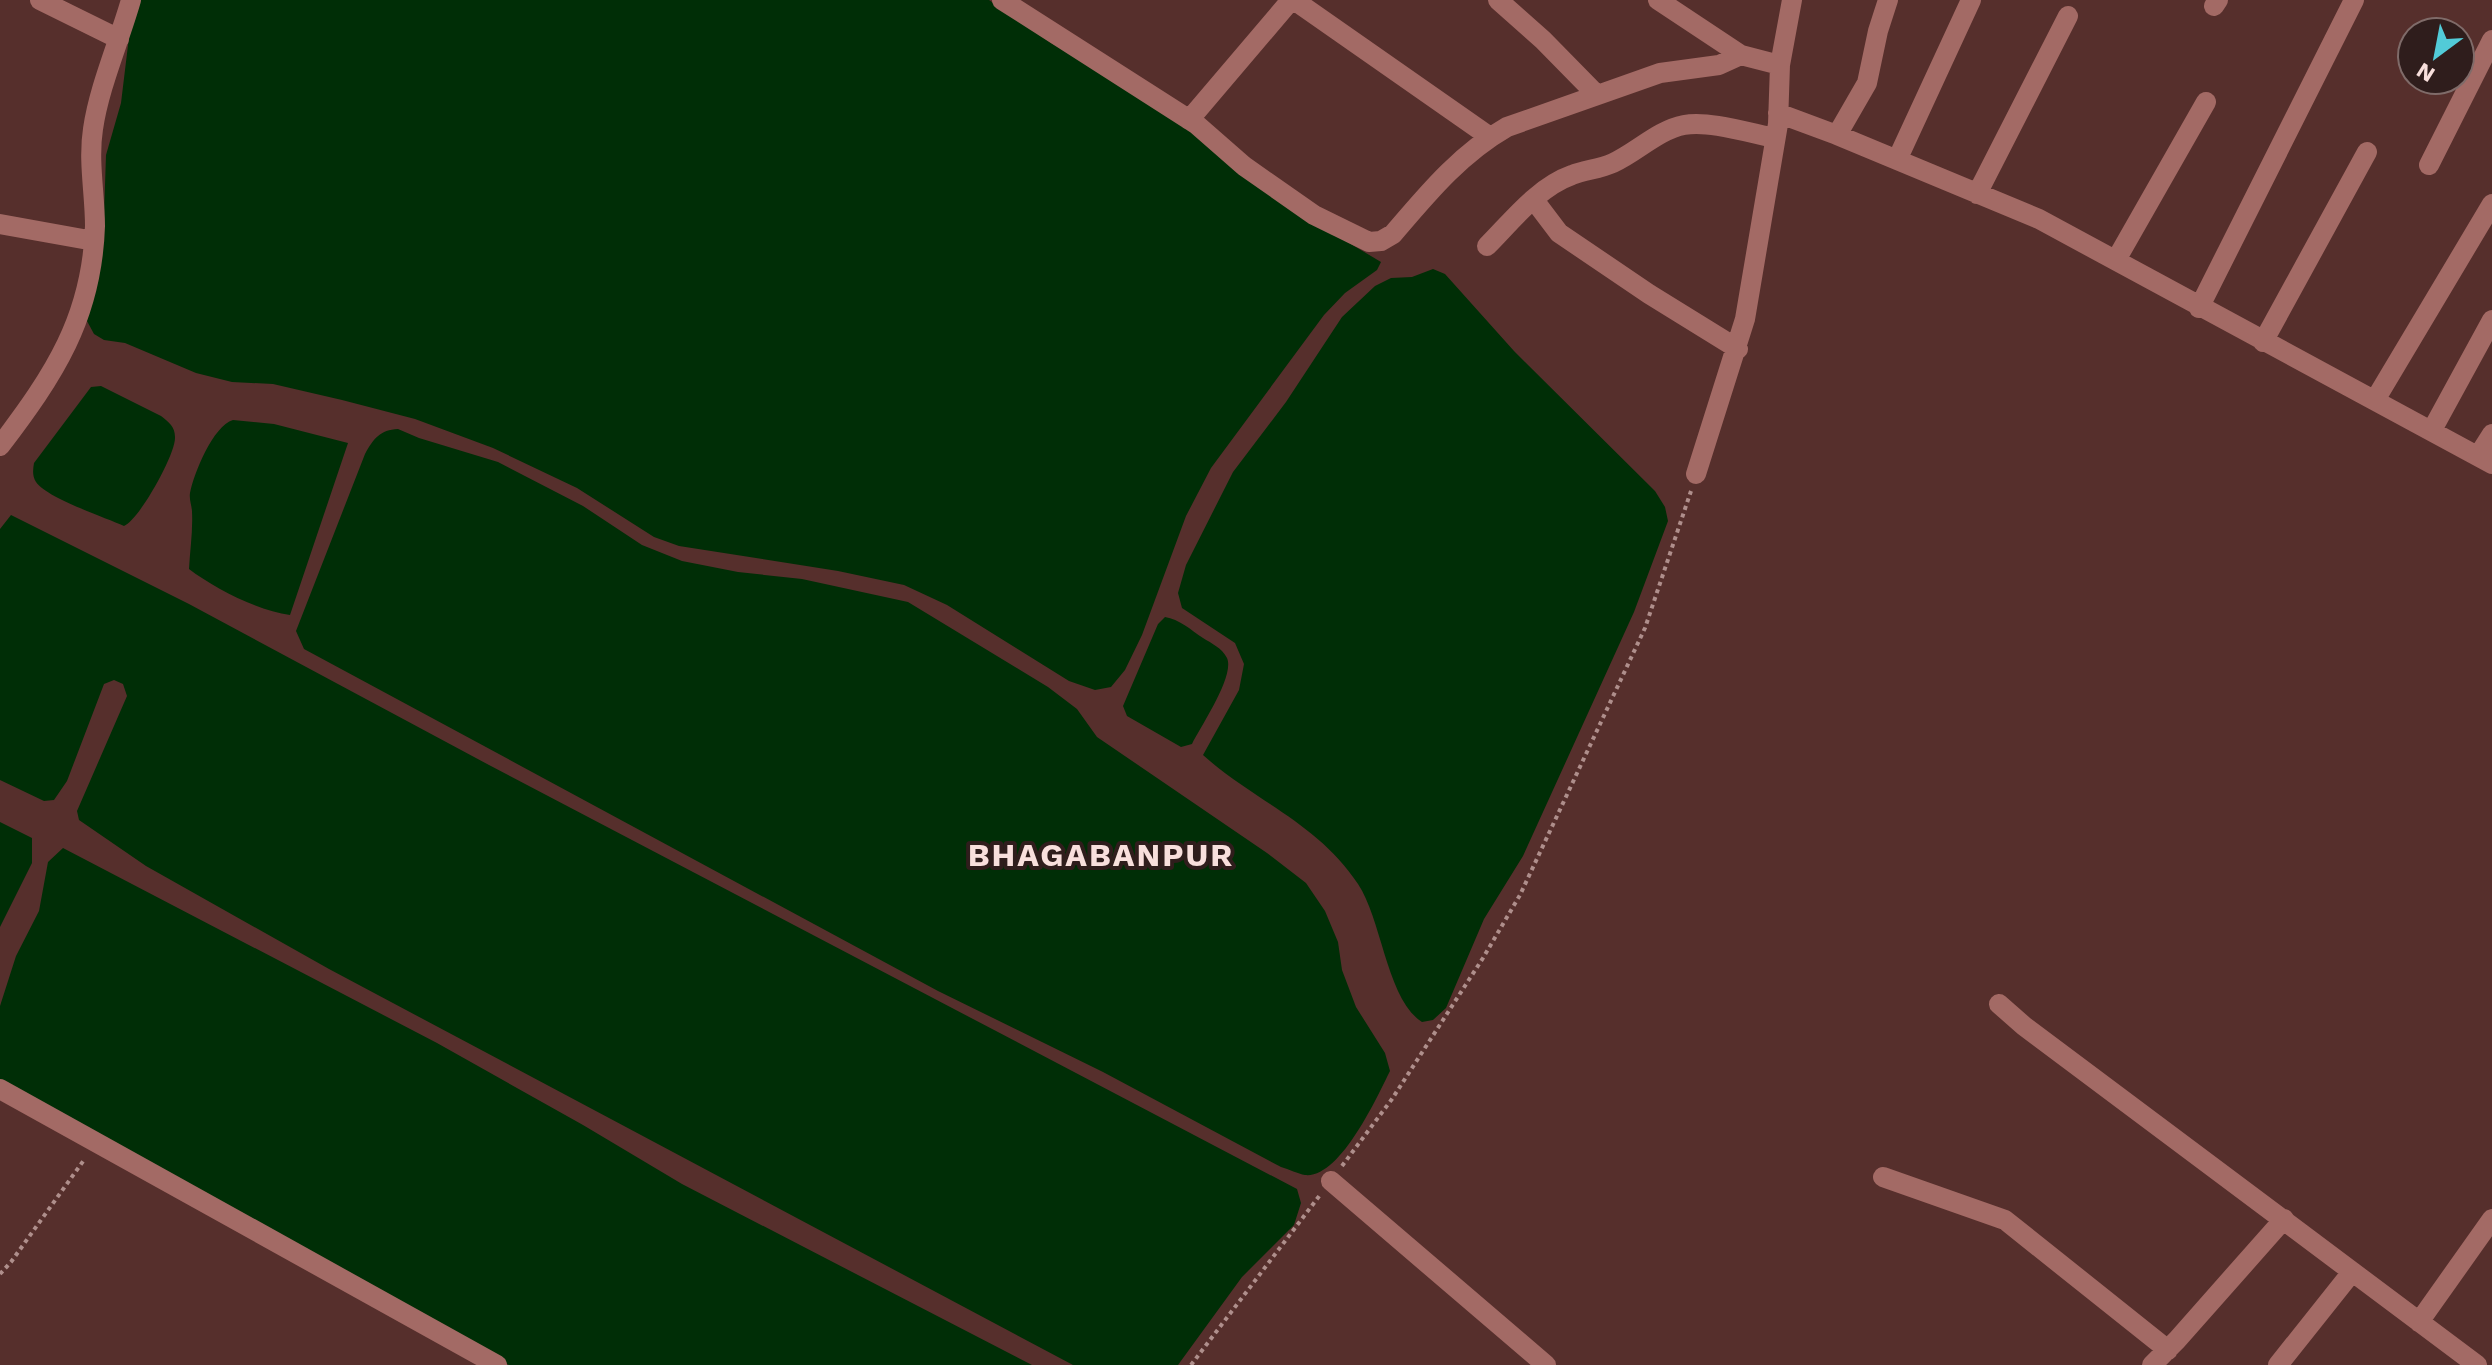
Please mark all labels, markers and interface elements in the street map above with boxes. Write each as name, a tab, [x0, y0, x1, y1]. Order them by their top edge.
north arrow	[2396, 16, 2476, 96]
text: N	[2412, 58, 2439, 87]
district label: BHAGABANPUR	[968, 836, 1234, 874]

